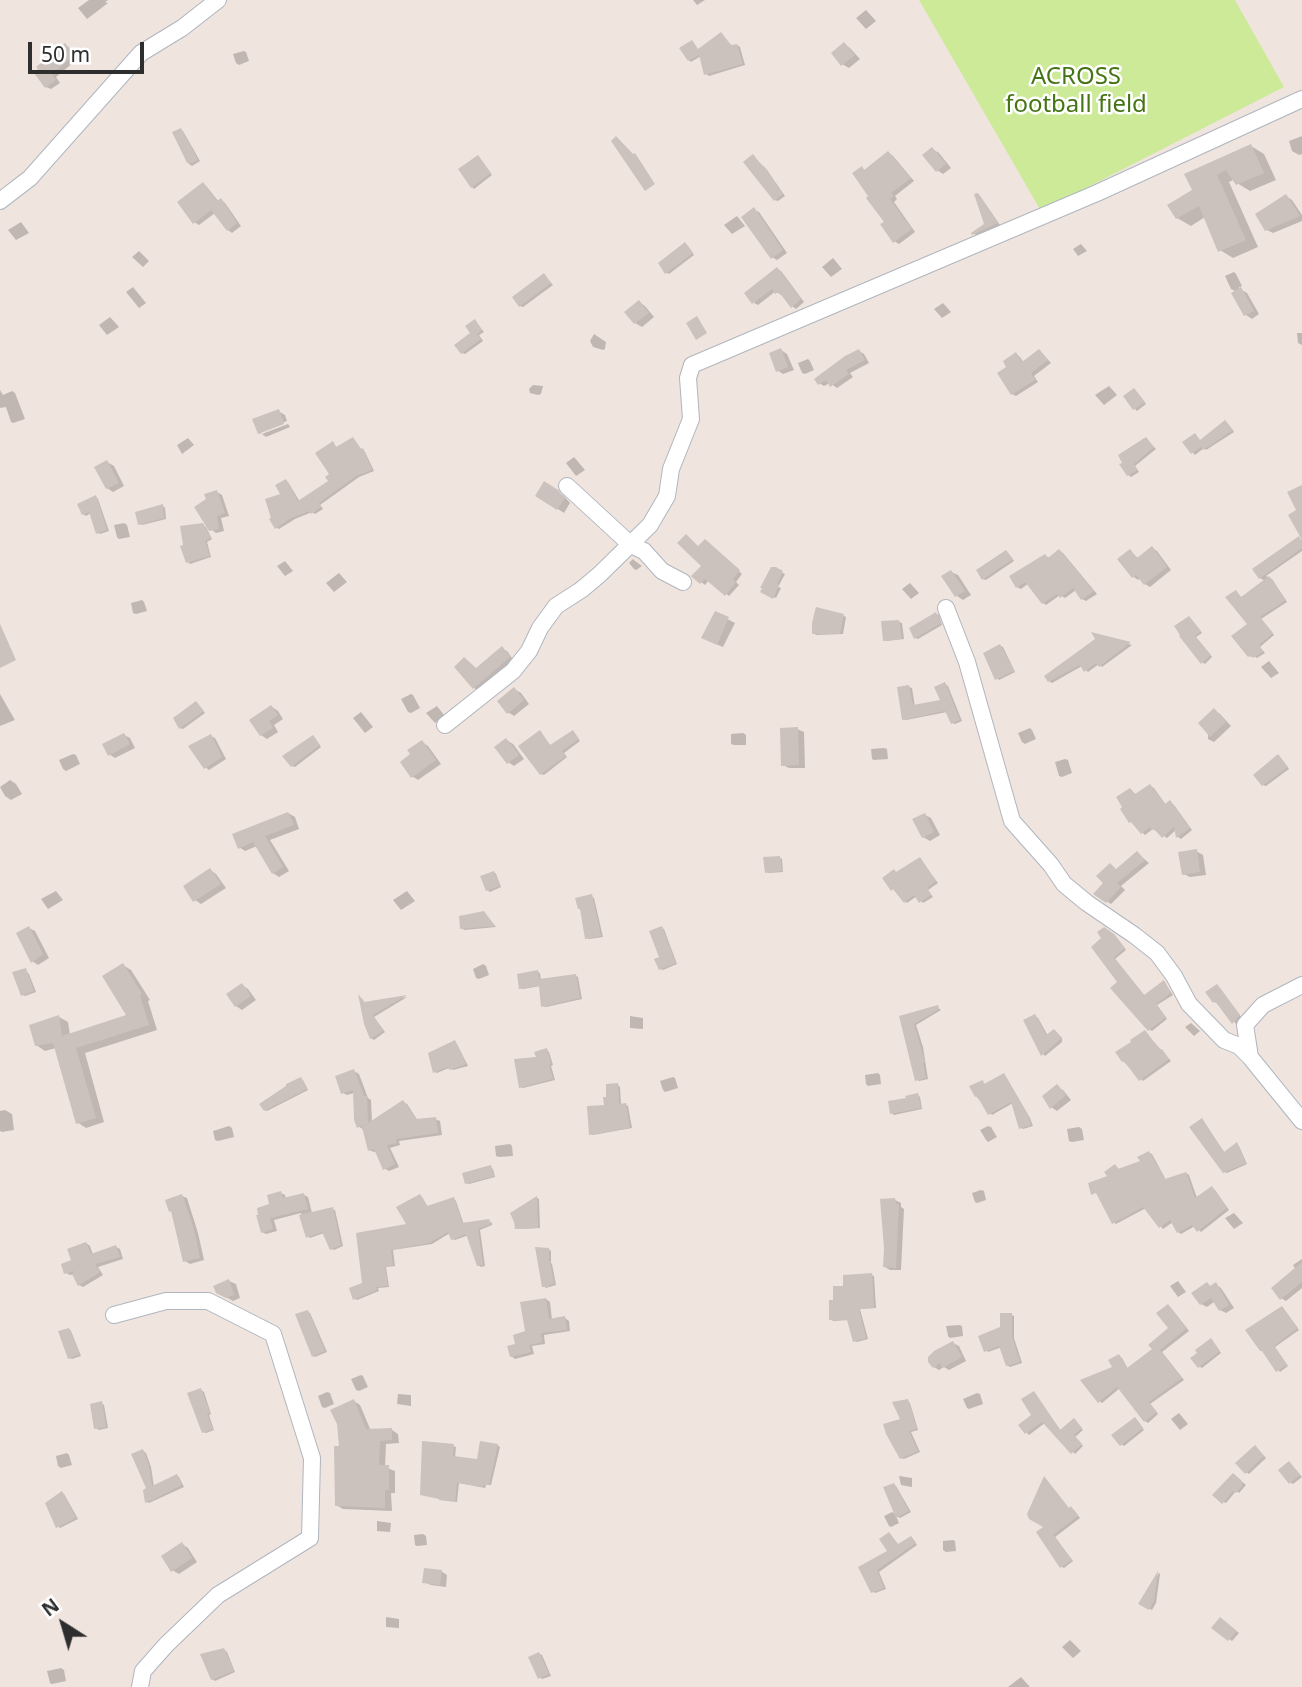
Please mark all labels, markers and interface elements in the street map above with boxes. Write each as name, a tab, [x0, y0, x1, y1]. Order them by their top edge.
scale bar	[32, 28, 147, 72]
text: 50 m	[41, 40, 90, 68]
park label: ACROSS football field	[1005, 63, 1147, 119]
north arrow	[28, 1589, 98, 1659]
text: N	[36, 1592, 64, 1622]

